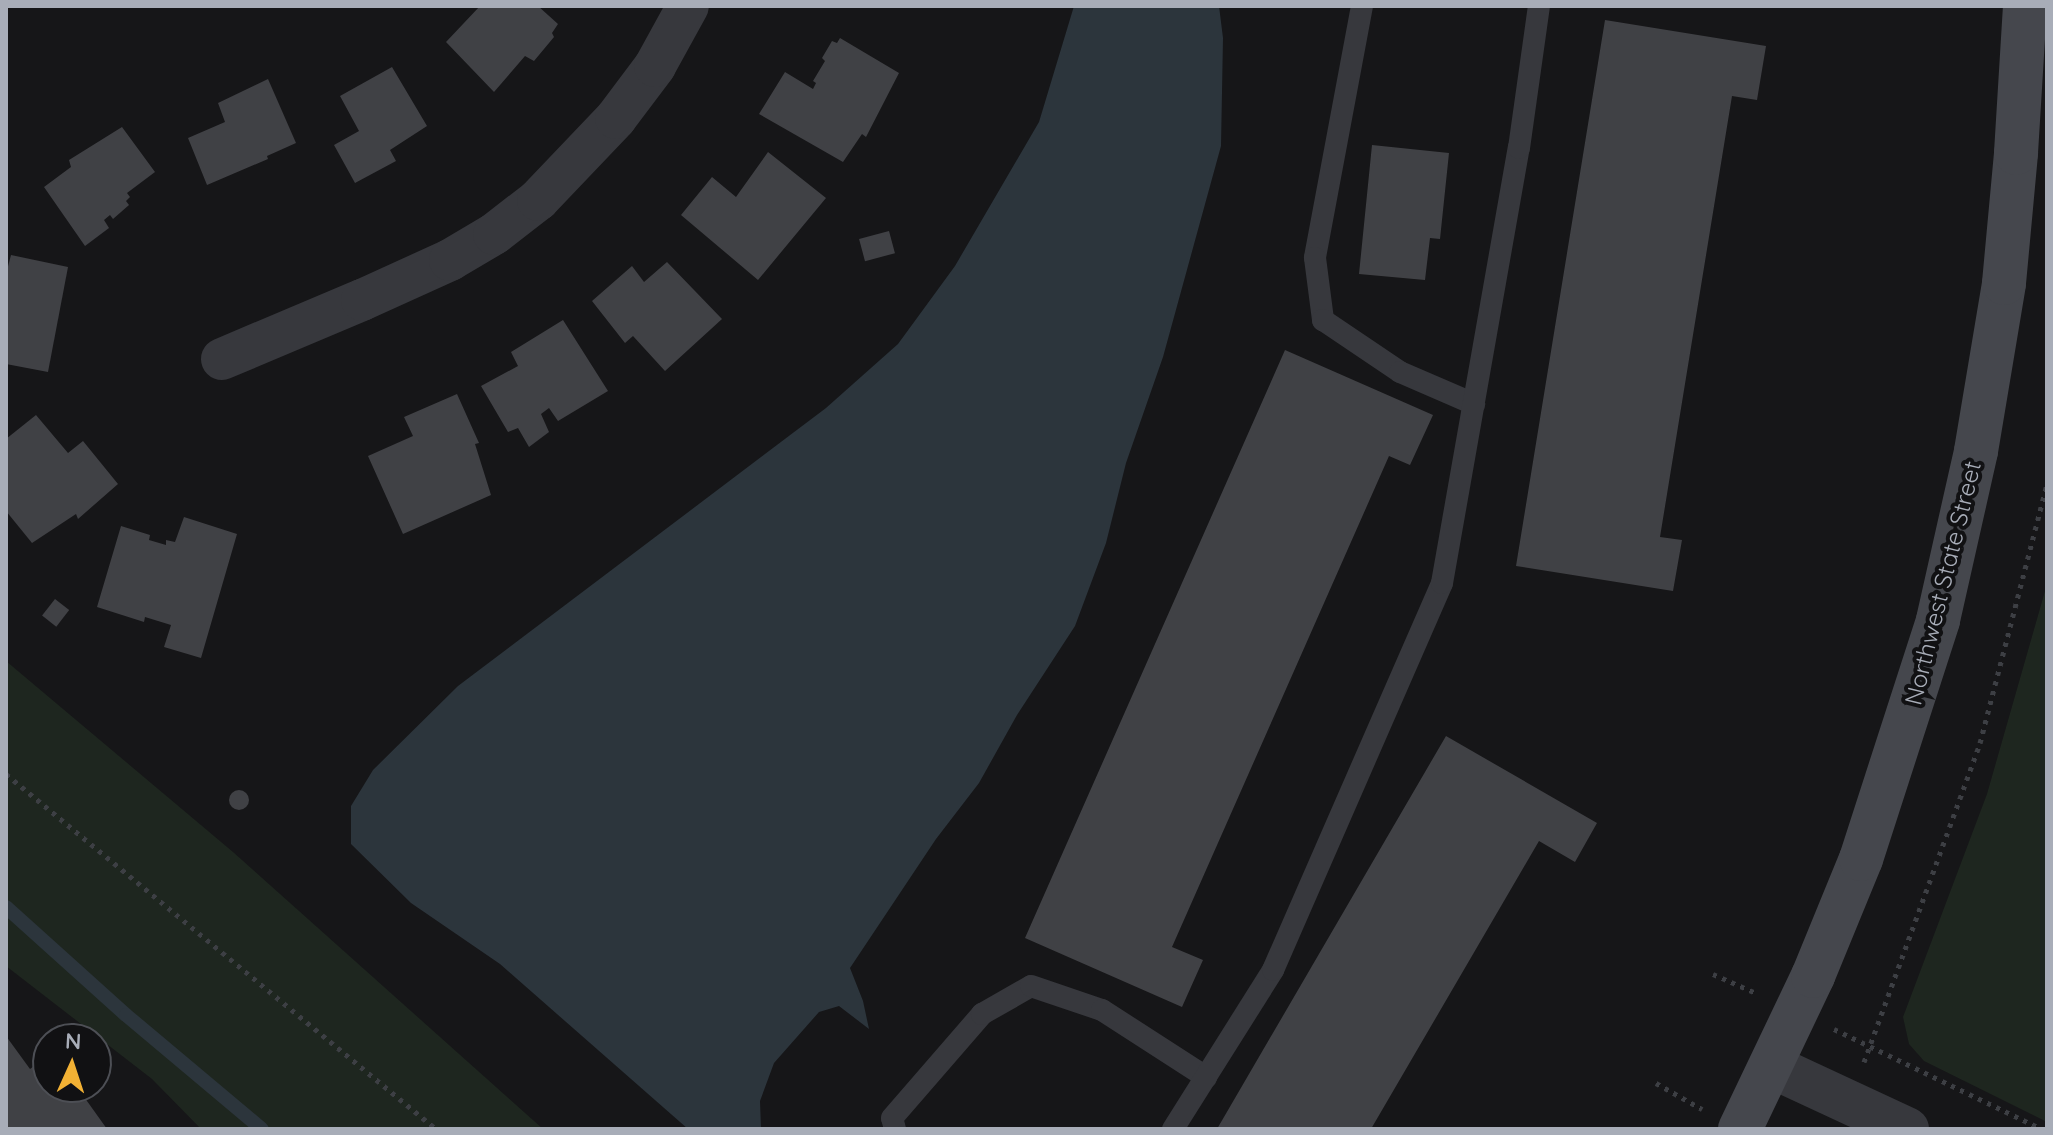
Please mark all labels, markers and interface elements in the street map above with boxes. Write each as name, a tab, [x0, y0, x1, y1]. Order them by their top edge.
street label: Northwest State Street	[1899, 458, 1987, 708]
north arrow	[32, 1023, 112, 1103]
text: N	[64, 1027, 82, 1055]

